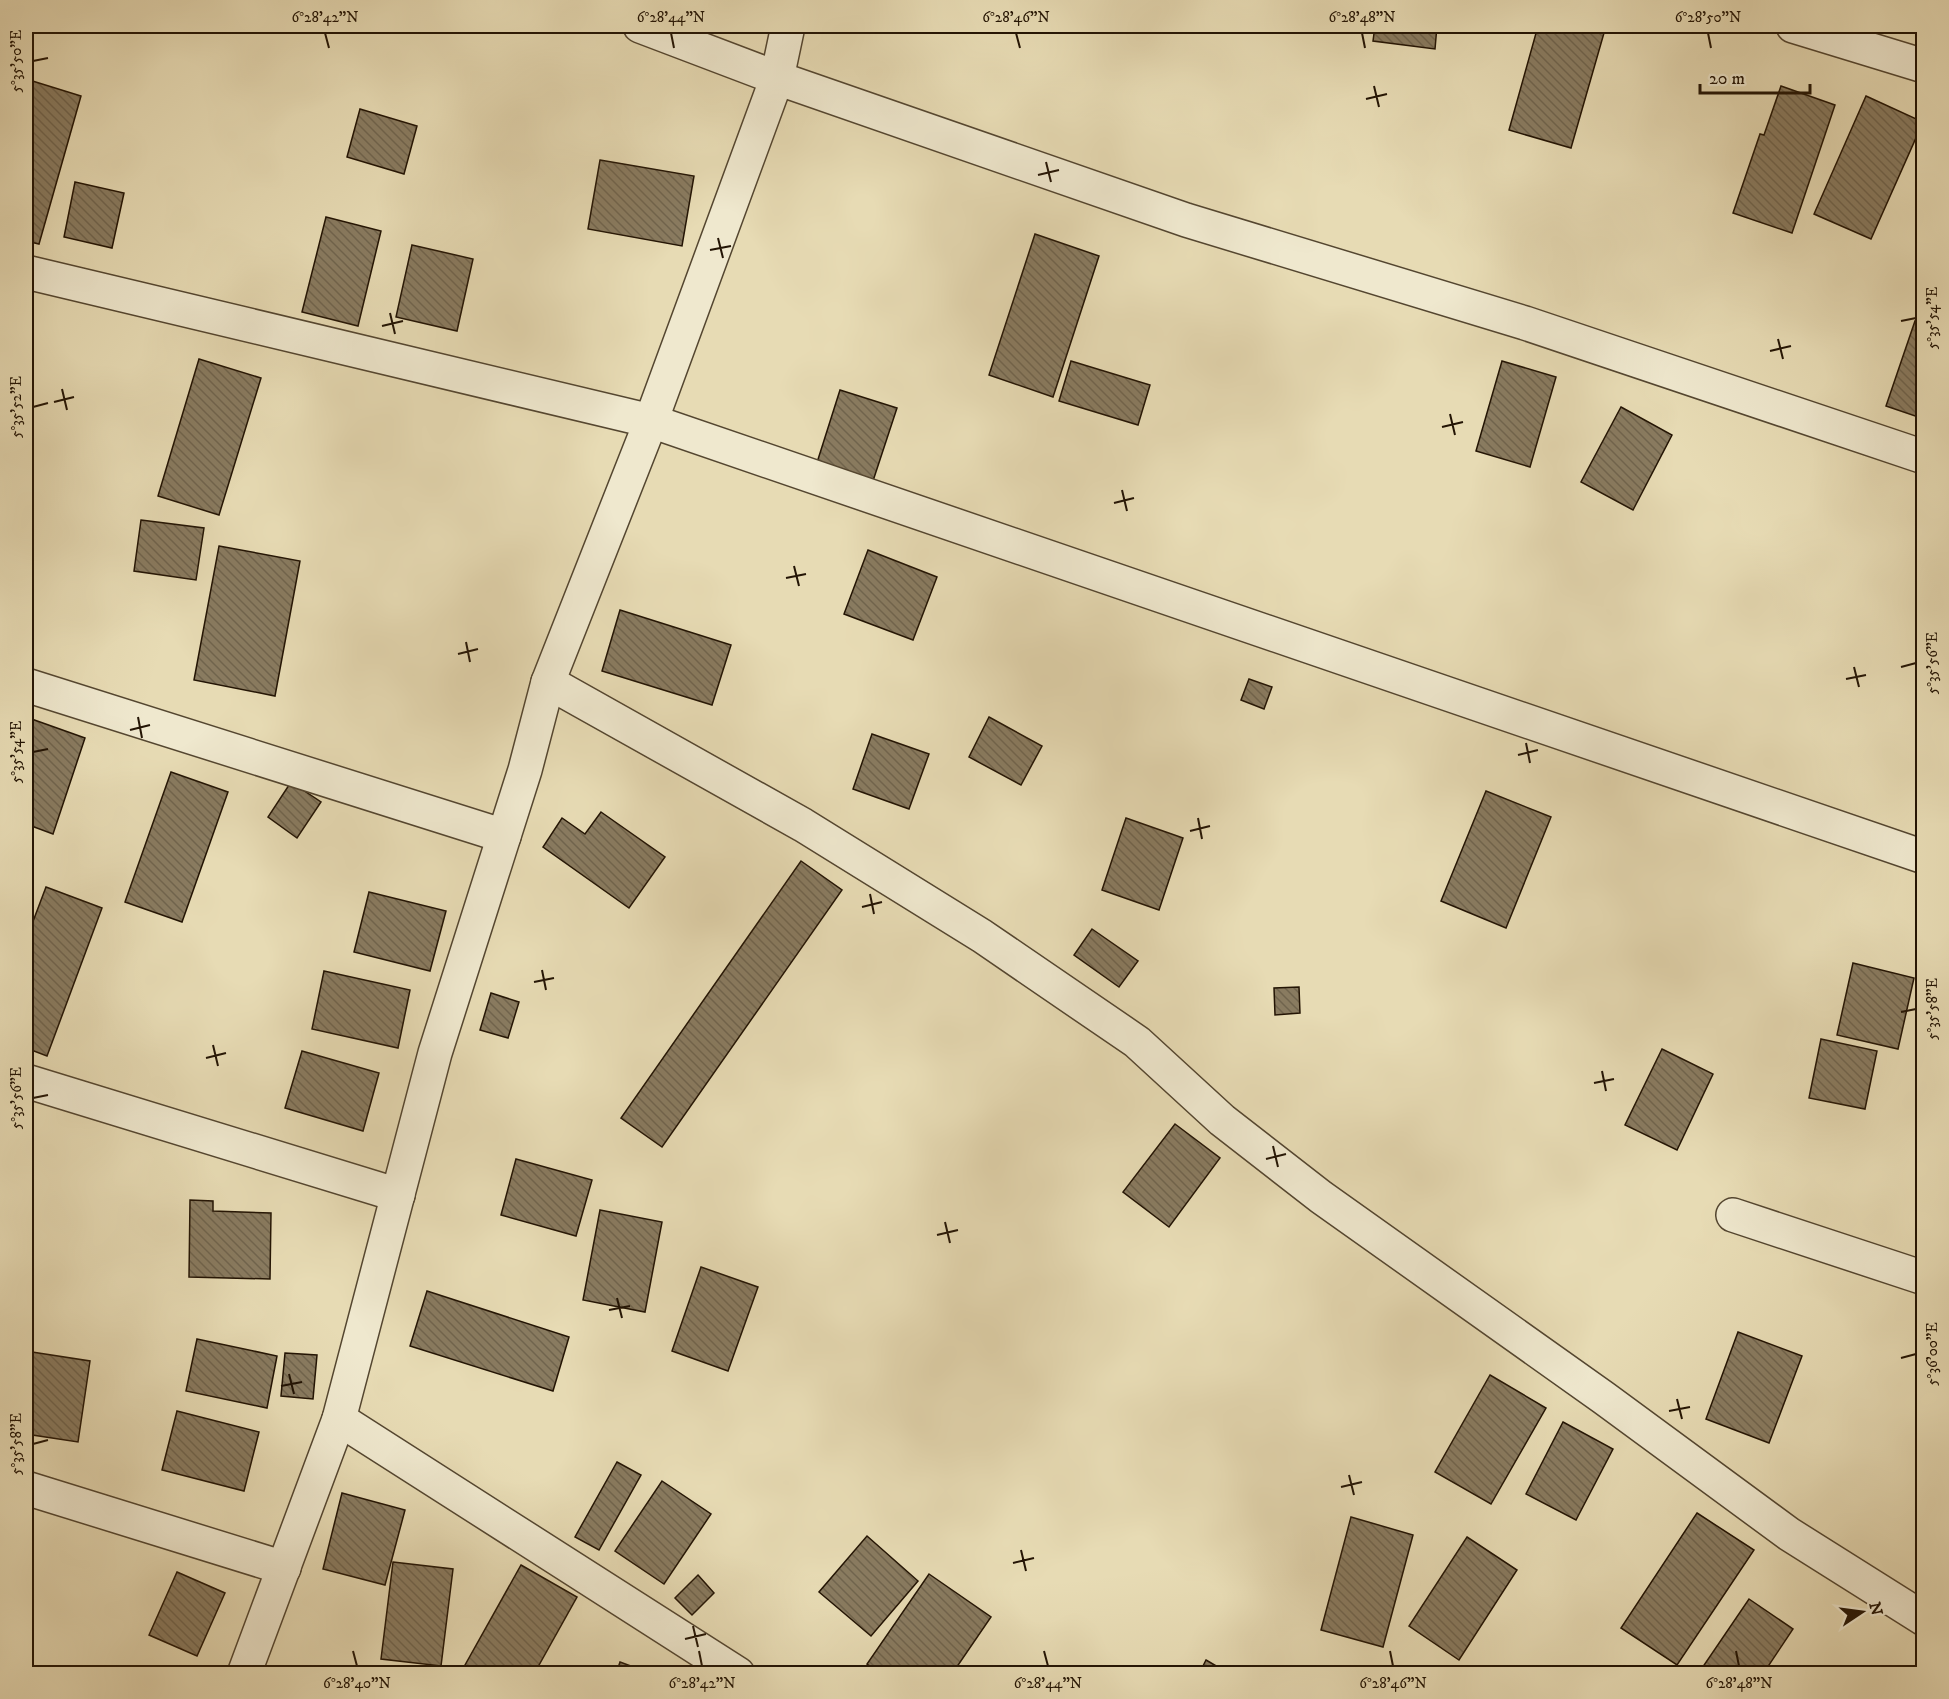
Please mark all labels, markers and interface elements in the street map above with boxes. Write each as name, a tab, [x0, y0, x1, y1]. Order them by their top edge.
text: 6°28'42"N	[291, 8, 359, 27]
text: 6°28'44"N	[637, 8, 705, 27]
text: 6°28'46"N	[982, 8, 1050, 27]
text: 6°28'48"N	[1328, 8, 1396, 27]
text: 6°28'50"N	[1675, 8, 1741, 27]
text: 5°35'50"E	[7, 29, 26, 92]
scale bar	[1700, 57, 1810, 95]
text: 20 m	[1709, 68, 1745, 90]
text: 5°35'54"E	[1923, 286, 1942, 349]
text: 5°35'52"E	[7, 376, 26, 438]
text: 5°35'56"E	[1923, 631, 1942, 694]
text: 5°35'54"E	[7, 720, 26, 783]
text: 5°35'58"E	[1923, 978, 1942, 1040]
text: 5°35'56"E	[7, 1066, 26, 1129]
text: 5°36'00"E	[1923, 1322, 1942, 1386]
text: 5°35'58"E	[7, 1413, 26, 1475]
north arrow	[1832, 1582, 1892, 1642]
text: N	[1864, 1600, 1887, 1618]
text: 6°28'40"N	[323, 1674, 391, 1693]
text: 6°28'42"N	[668, 1674, 736, 1693]
text: 6°28'44"N	[1014, 1674, 1082, 1693]
text: 6°28'46"N	[1359, 1674, 1427, 1693]
text: 6°28'48"N	[1705, 1674, 1773, 1693]

